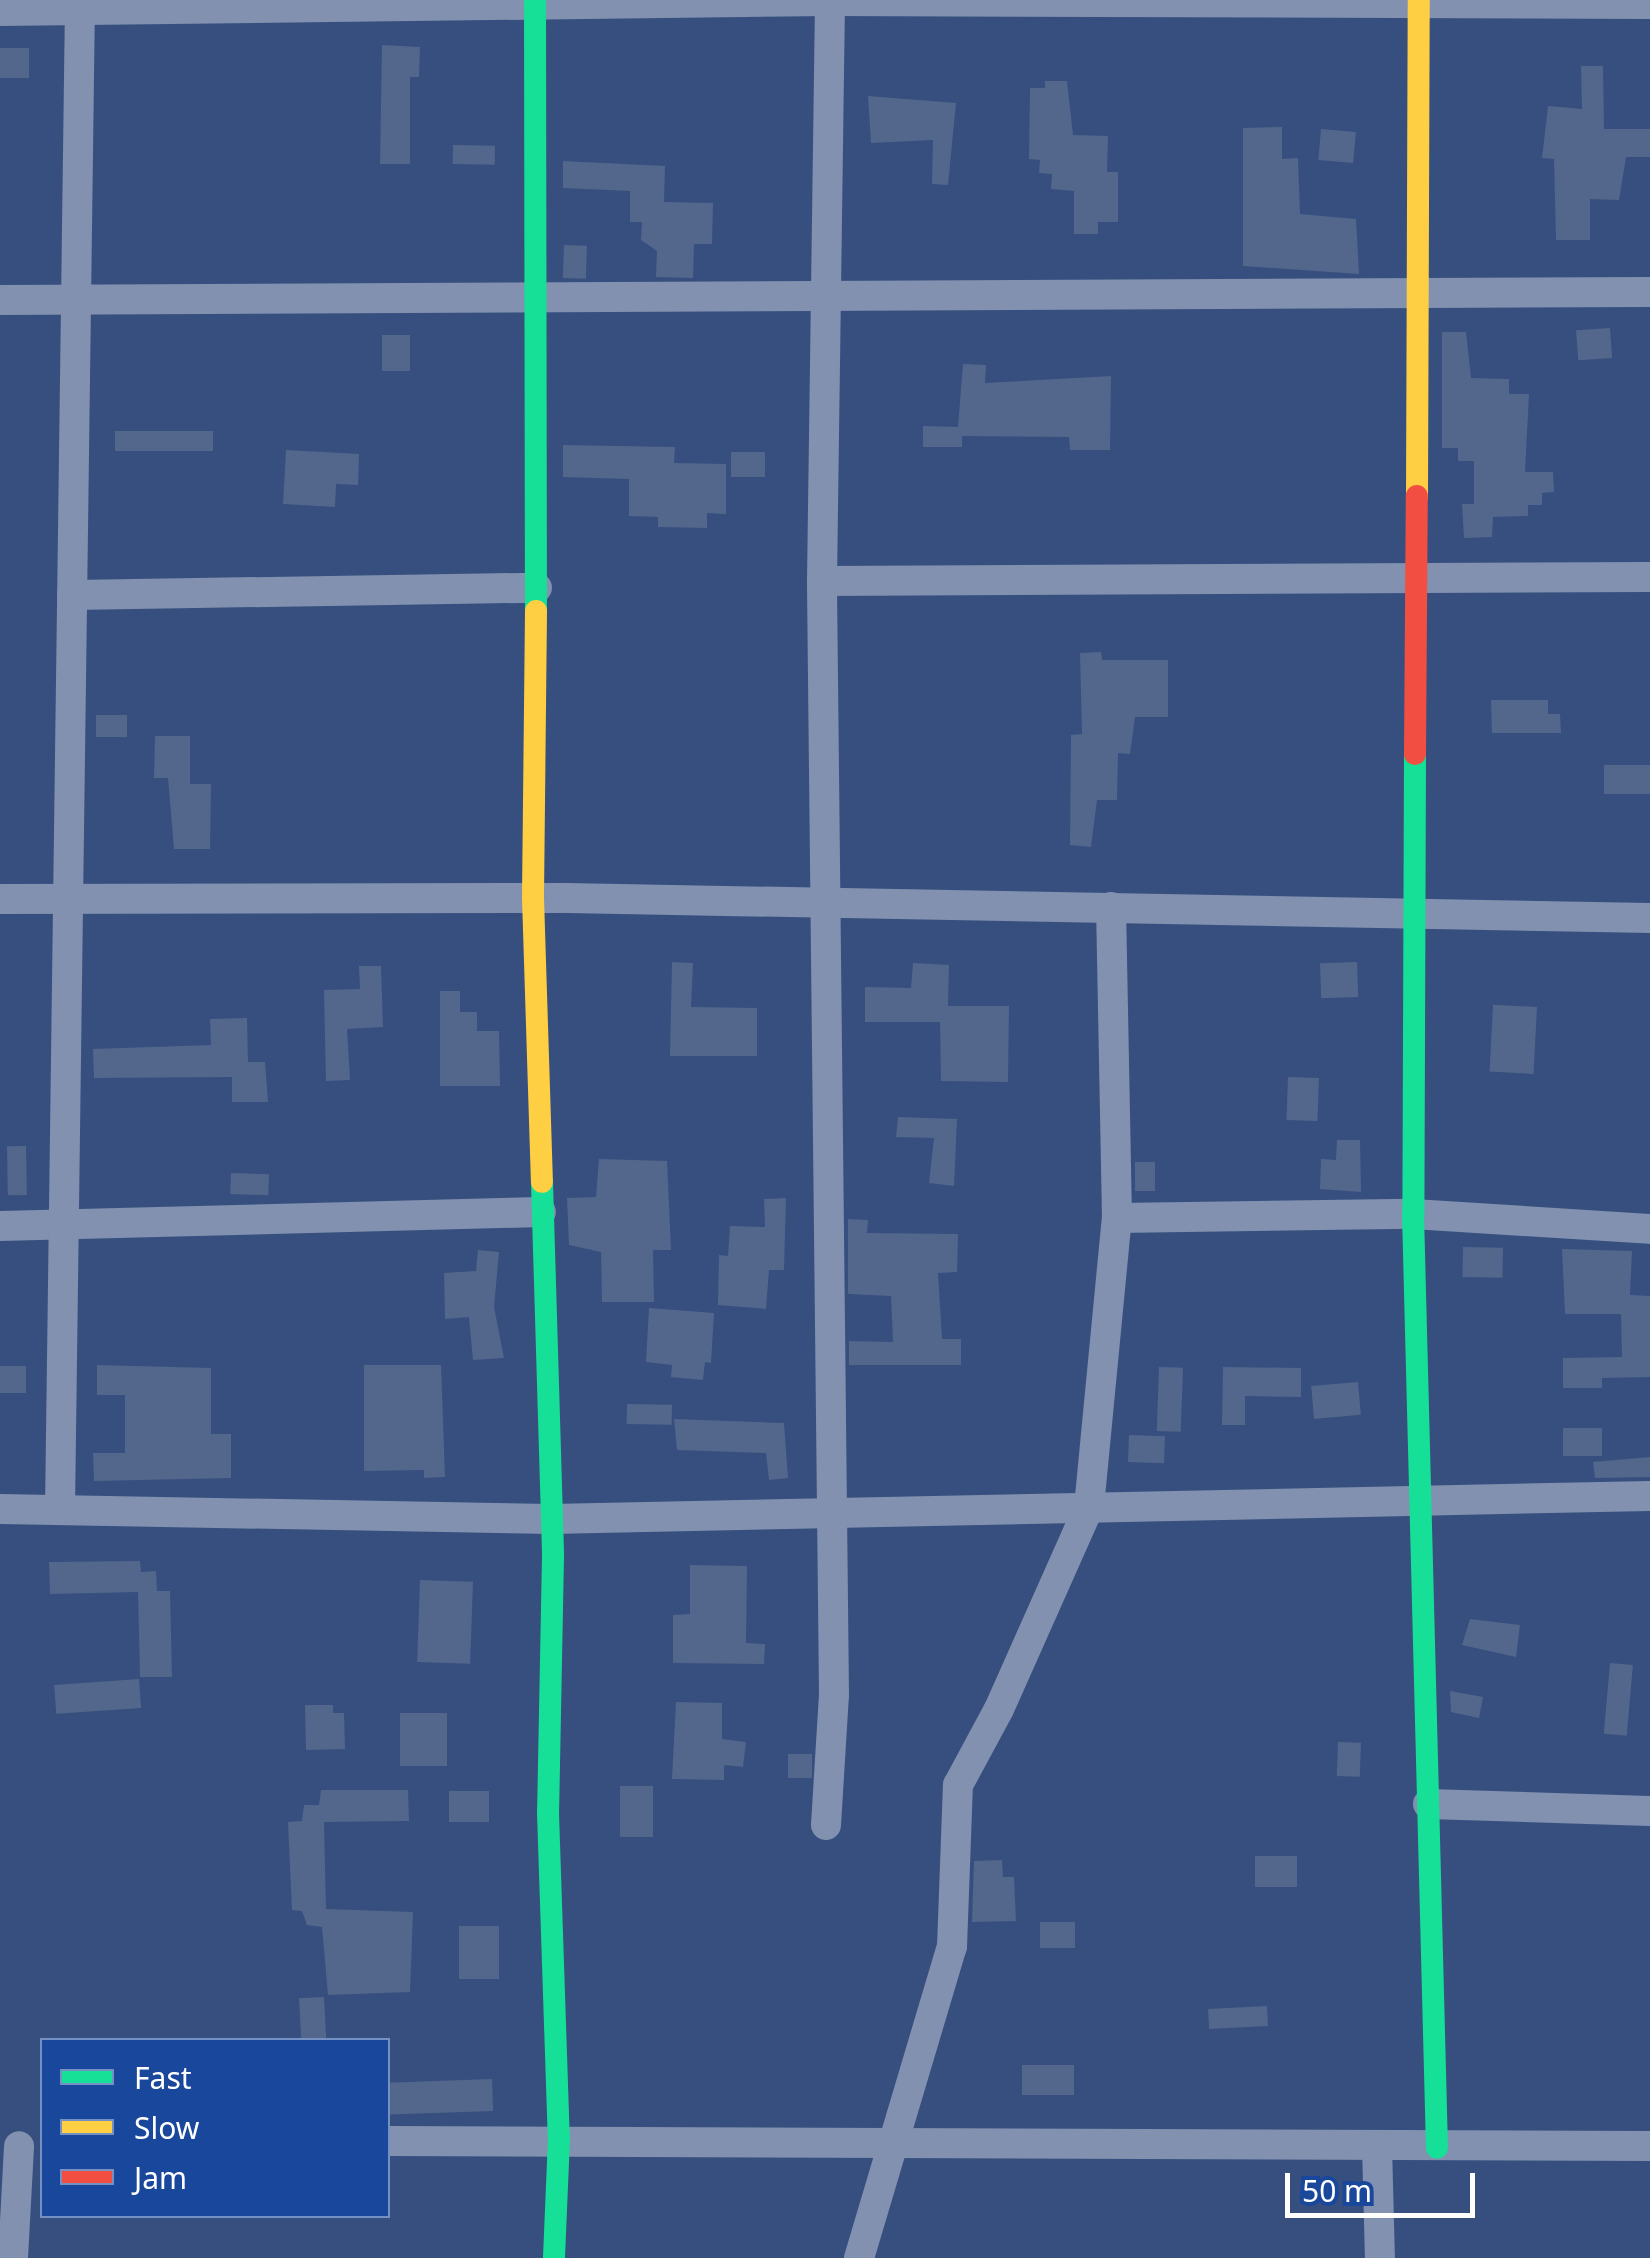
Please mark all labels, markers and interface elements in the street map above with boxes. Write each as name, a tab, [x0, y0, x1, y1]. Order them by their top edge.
legend	[40, 2038, 390, 2218]
text: Fast	[134, 2057, 192, 2098]
text: Slow	[134, 2107, 199, 2148]
scale bar	[1290, 2153, 1480, 2215]
text: Jam	[134, 2157, 187, 2198]
text: 50 m	[1302, 2170, 1372, 2211]

